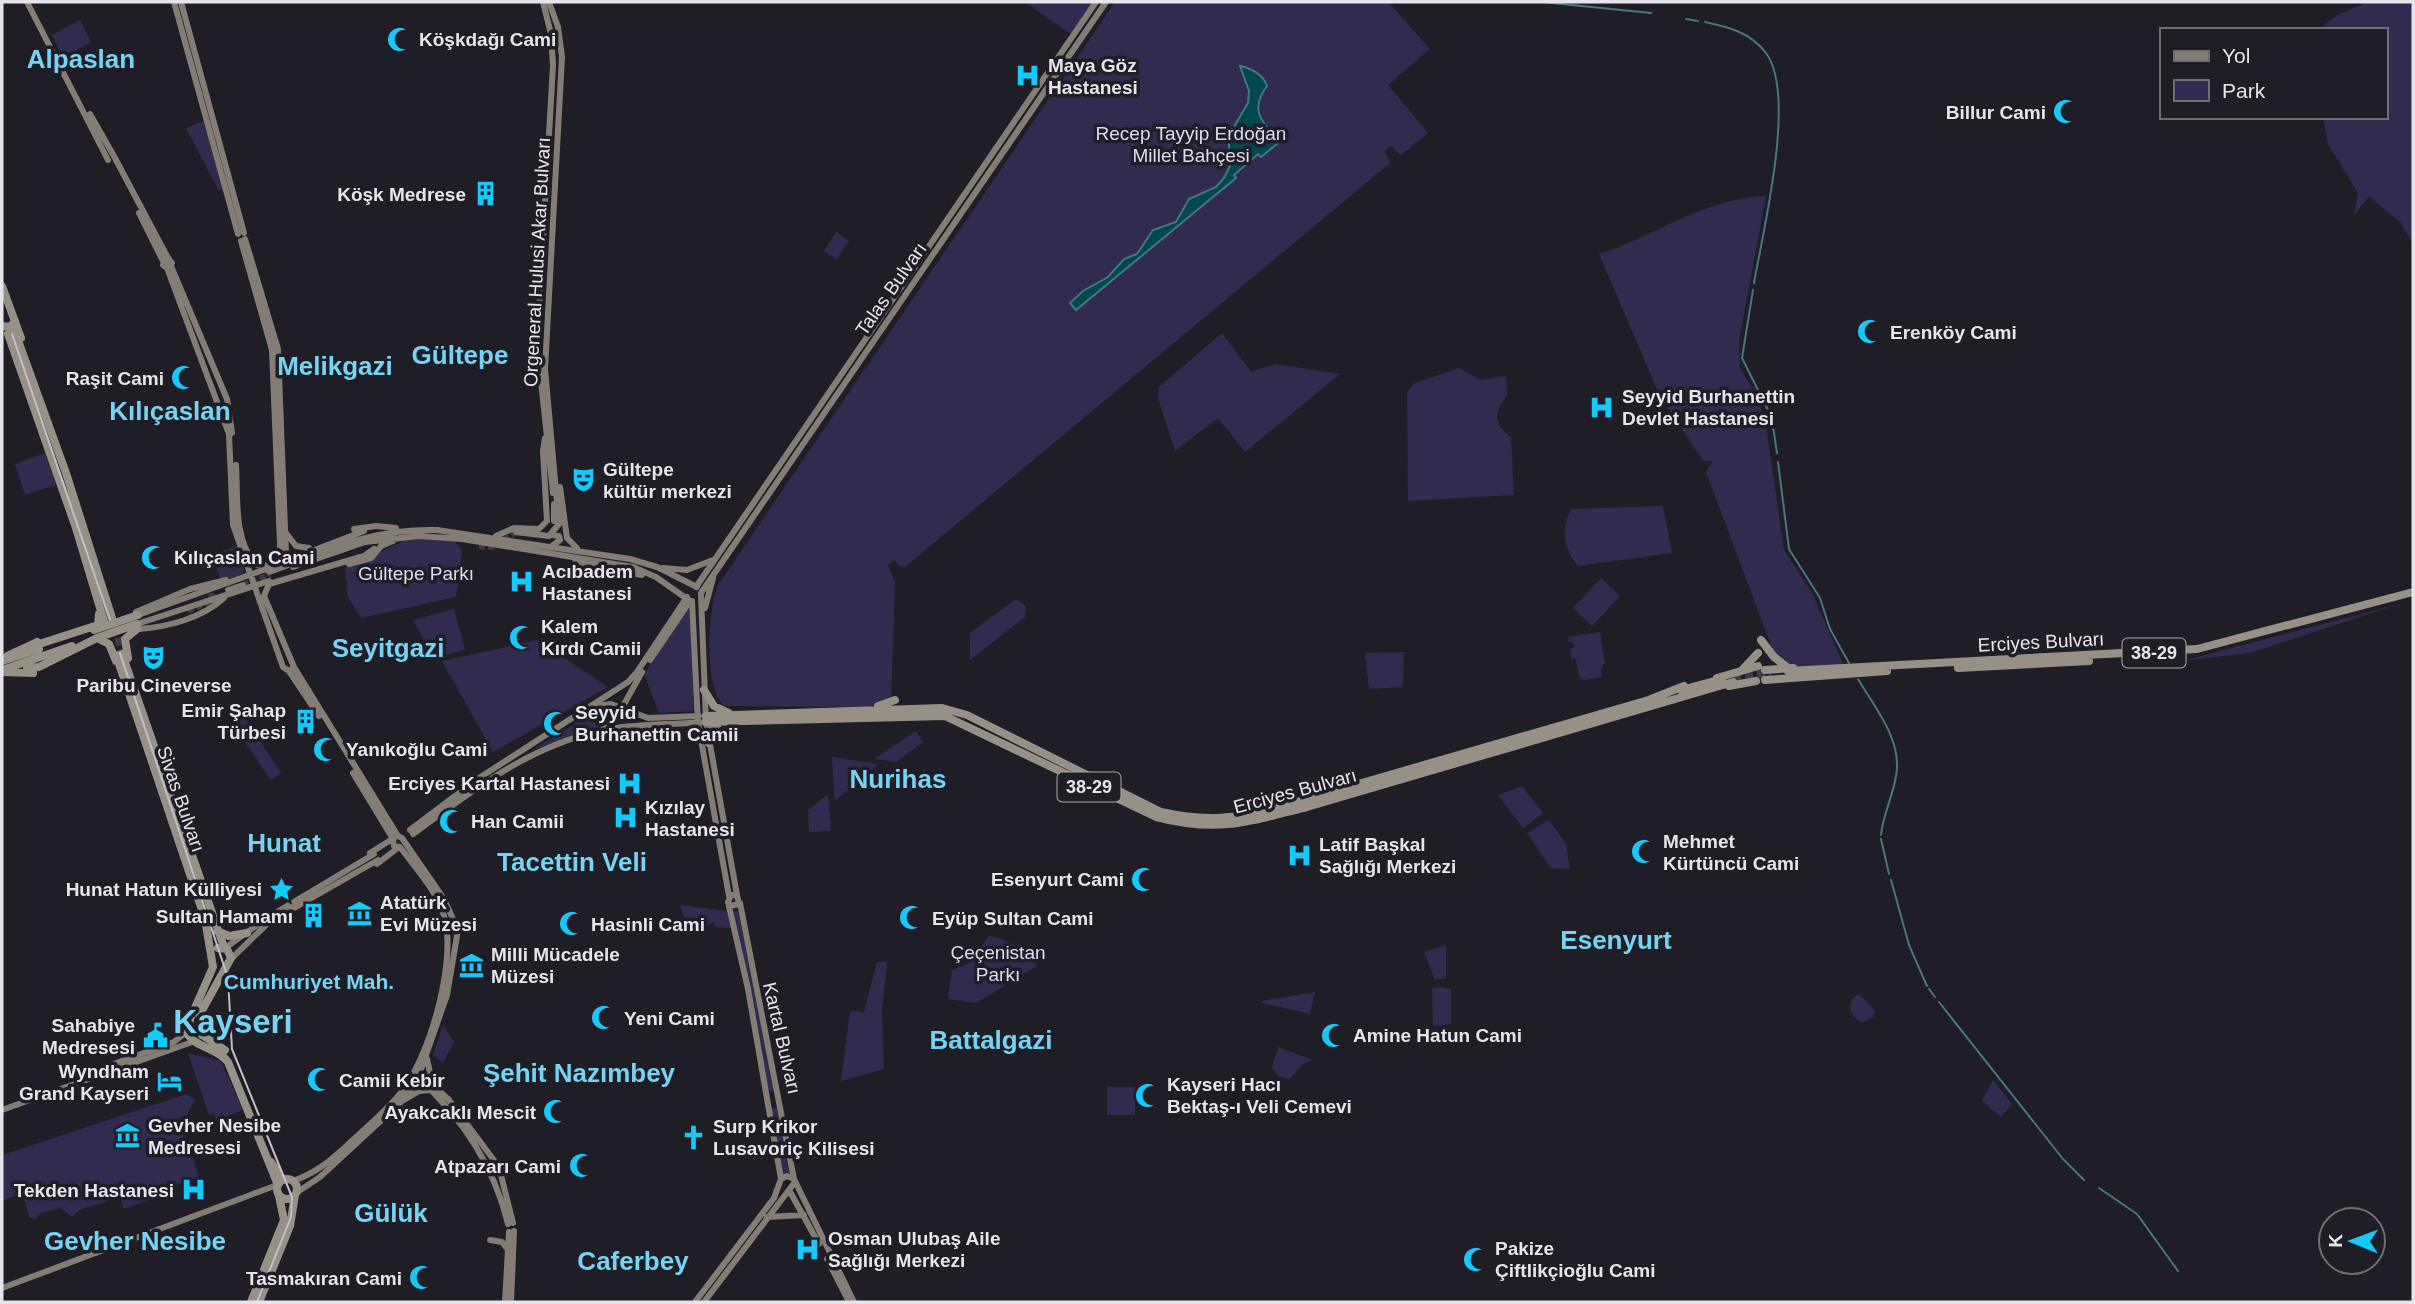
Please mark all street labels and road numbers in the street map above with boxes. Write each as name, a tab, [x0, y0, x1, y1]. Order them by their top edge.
street label: Orgeneral Hulusi Akar Bulvarı	[520, 136, 554, 388]
street label: Talas Bulvarı	[851, 238, 931, 340]
street label: Erciyes Bulvarı	[1977, 628, 2105, 656]
road number: 38-29	[2122, 638, 2186, 668]
street label: Sivas Bulvarı	[153, 743, 209, 855]
street label: Erciyes Bulvarı	[1231, 764, 1359, 818]
road number: 38-29	[1058, 772, 1120, 802]
street label: Kartal Bulvarı	[759, 980, 805, 1096]

